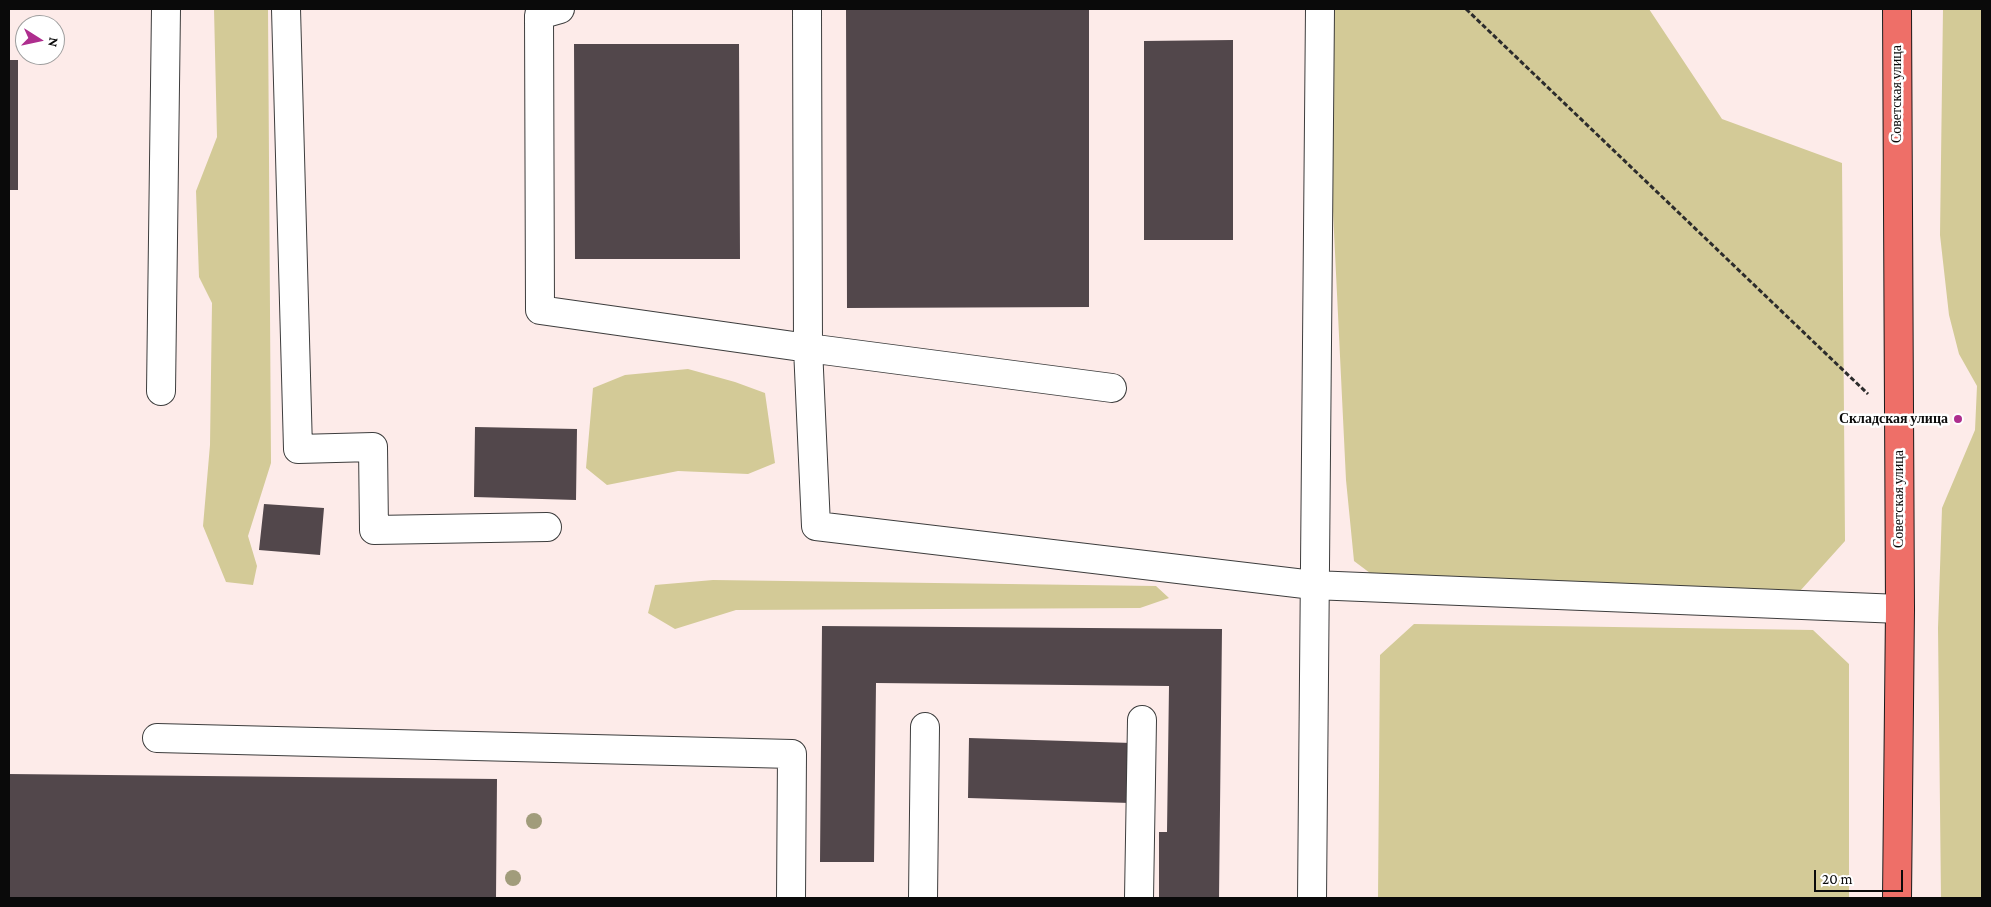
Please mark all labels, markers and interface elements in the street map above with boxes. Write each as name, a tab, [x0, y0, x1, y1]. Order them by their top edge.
north arrow	[15, 15, 65, 65]
text: N	[45, 36, 62, 49]
street label: Советская улица	[1889, 45, 1905, 143]
place label: Складская улица	[1839, 411, 1948, 427]
marker: Складская улица	[1952, 413, 1964, 425]
street label: Советская улица	[1891, 450, 1907, 548]
scale bar	[1816, 860, 1905, 892]
text: 20 m	[1822, 871, 1853, 887]

